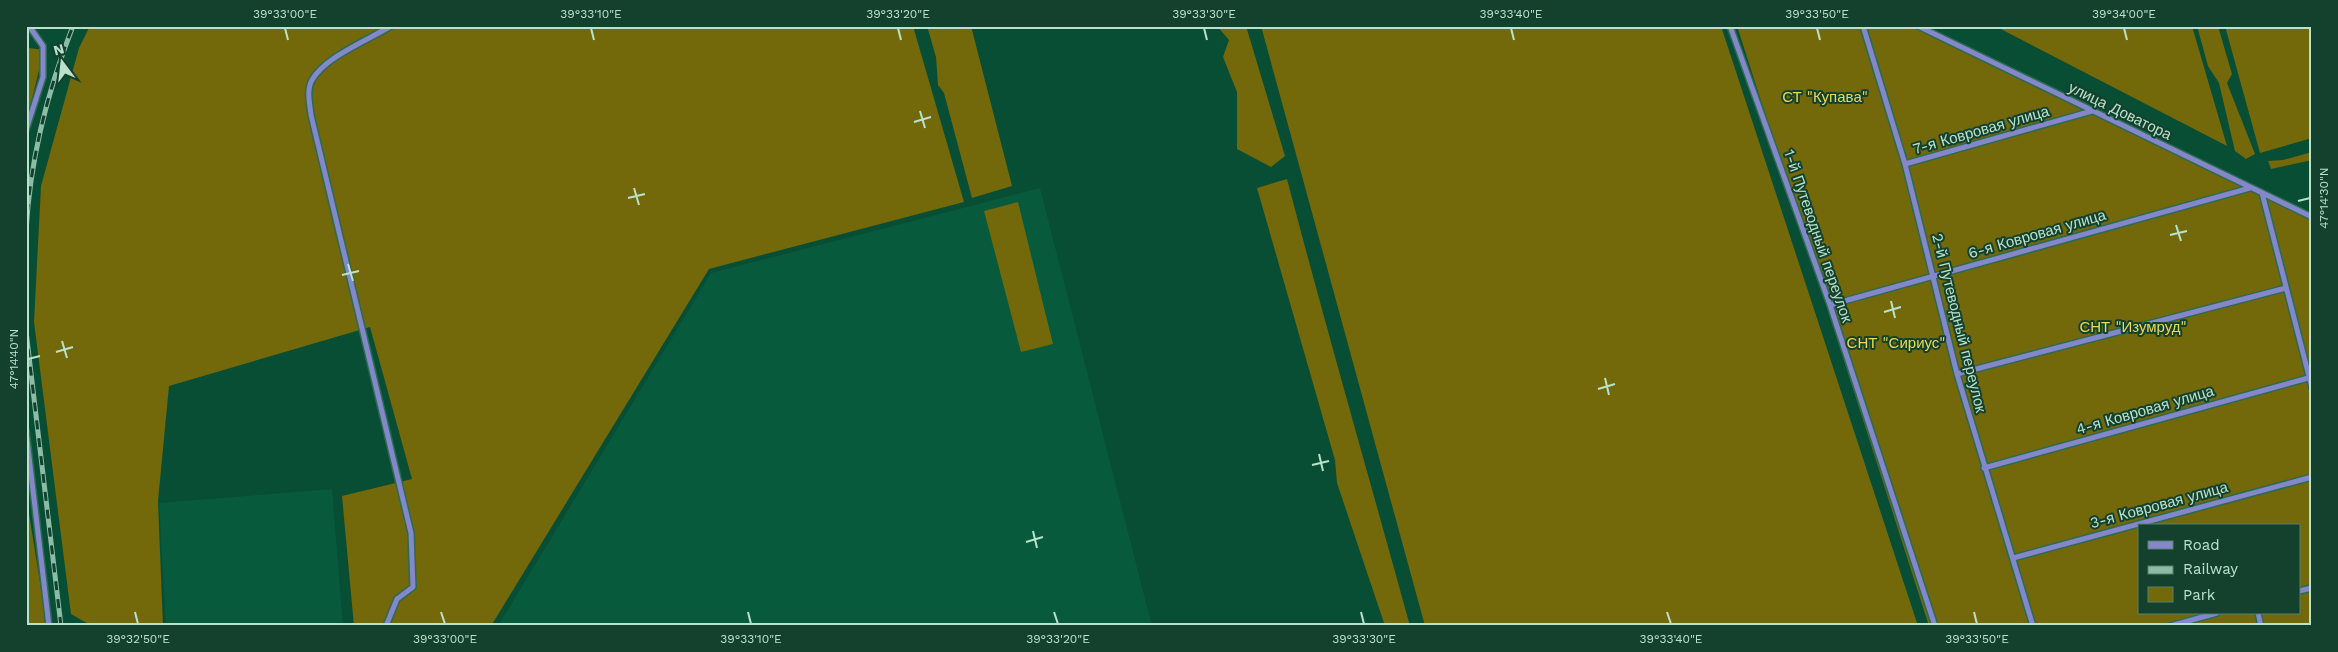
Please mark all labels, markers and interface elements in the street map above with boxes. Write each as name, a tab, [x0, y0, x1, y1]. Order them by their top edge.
text: 39°33'00"E	[253, 7, 317, 21]
text: 39°33'10"E	[560, 7, 622, 21]
text: 39°33'20"E	[866, 7, 930, 21]
text: 39°33'30"E	[1172, 7, 1236, 21]
text: 39°33'40"E	[1480, 7, 1543, 21]
text: 39°33'50"E	[1785, 7, 1849, 21]
text: 39°34'00"E	[2092, 7, 2156, 21]
north arrow	[38, 38, 88, 88]
text: N	[52, 40, 66, 59]
street label: улица Доватора	[2065, 78, 2175, 144]
park label: СТ "Купава"	[1782, 88, 1868, 106]
street label: 7-я Ковровая улица	[1911, 102, 2052, 158]
street label: 1-й Путеводный переулок	[1780, 147, 1856, 325]
text: 47°14'30"N	[2317, 167, 2331, 229]
street label: 6-я Ковровая улица	[1966, 206, 2109, 262]
street label: 2-й Путеводный переулок	[1928, 232, 1990, 415]
park label: СНТ "Изумруд"	[2079, 318, 2187, 336]
text: 47°14'40"N	[7, 329, 21, 389]
park label: СНТ "Сириус"	[1847, 334, 1945, 352]
street label: 4-я Ковровая улица	[2074, 382, 2217, 438]
street label: 3-я Ковровая улица	[2088, 478, 2231, 532]
legend	[2138, 524, 2300, 614]
text: Road	[2183, 536, 2220, 554]
text: Railway	[2183, 560, 2238, 578]
text: Park	[2183, 586, 2216, 604]
text: 39°32'50"E	[106, 632, 170, 646]
text: 39°33'00"E	[413, 632, 477, 646]
text: 39°33'10"E	[720, 632, 782, 646]
text: 39°33'20"E	[1026, 632, 1090, 646]
text: 39°33'30"E	[1332, 632, 1396, 646]
text: 39°33'40"E	[1640, 632, 1703, 646]
text: 39°33'50"E	[1945, 632, 2009, 646]

